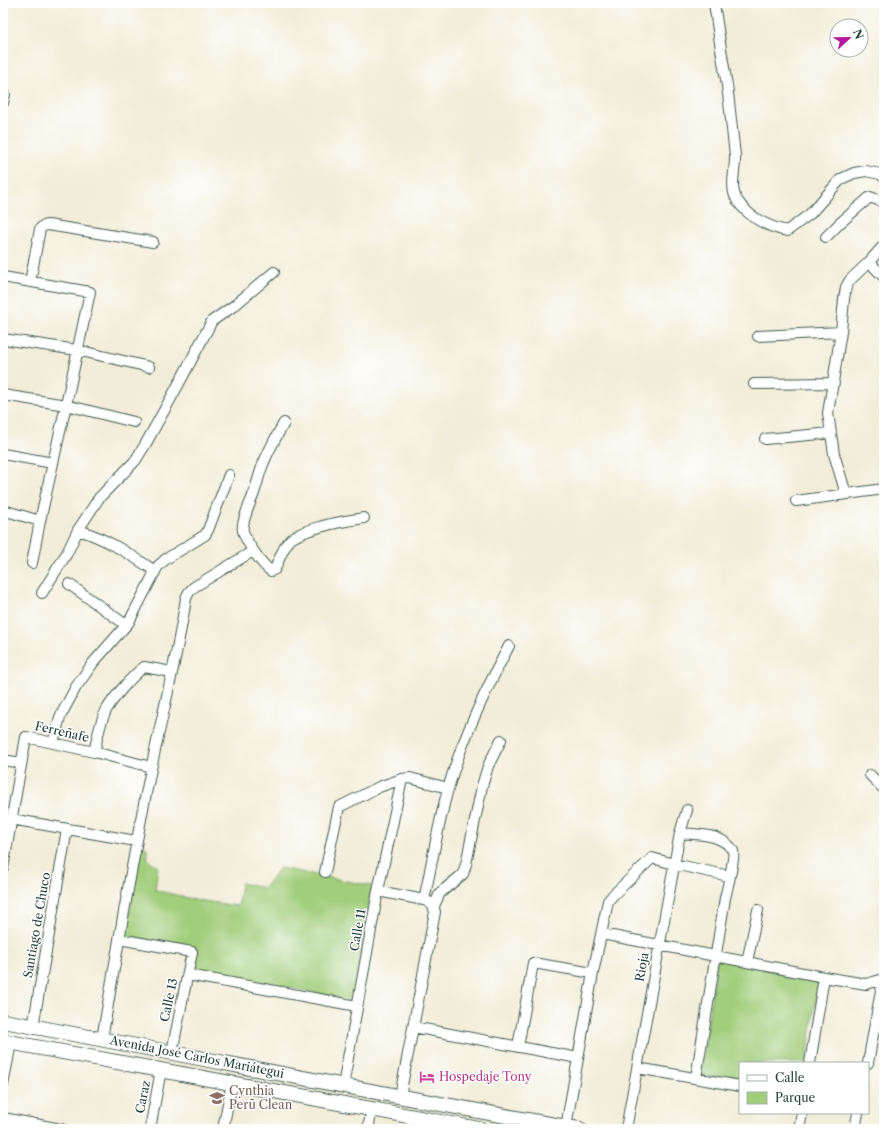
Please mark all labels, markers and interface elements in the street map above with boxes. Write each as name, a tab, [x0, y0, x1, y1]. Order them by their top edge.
north arrow	[829, 18, 869, 58]
text: N	[850, 27, 867, 42]
street label: Ferreñafe	[34, 718, 91, 745]
street label: Santiago de Chuco	[20, 871, 53, 979]
street label: Calle 11	[346, 908, 369, 952]
street label: Rioja	[632, 950, 652, 983]
street label: Calle 13	[157, 977, 180, 1023]
street label: Avenida José Carlos Mariátegui	[108, 1032, 286, 1081]
legend	[739, 1062, 869, 1114]
hotel icon: Hospedaje Tony	[418, 1068, 436, 1086]
place label: Hospedaje Tony	[439, 1069, 532, 1084]
text: Calle	[775, 1070, 805, 1085]
street label: Caraz	[132, 1079, 153, 1115]
place label: Cynthia Perū Clean	[229, 1083, 293, 1112]
school or university icon: Cynthia Perū Clean	[208, 1089, 226, 1107]
text: Parque	[775, 1090, 816, 1105]

